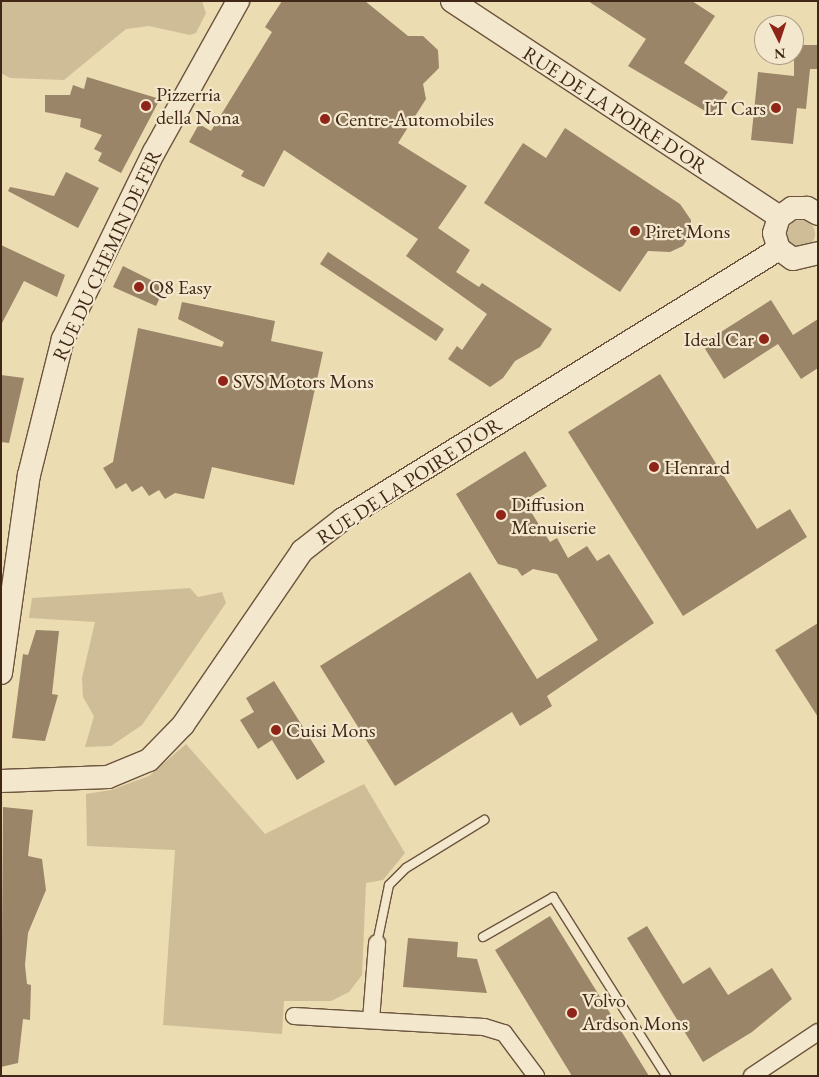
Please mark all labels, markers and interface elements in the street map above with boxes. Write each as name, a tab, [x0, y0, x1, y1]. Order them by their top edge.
north arrow	[754, 15, 804, 65]
street label: RUE DE LA POIRE D'OR	[518, 41, 712, 179]
text: N	[774, 45, 786, 63]
place label: Pizzerria della Nona	[156, 82, 240, 129]
place label: LT Cars	[704, 96, 766, 120]
marker: Pizzerria della Nona	[140, 100, 152, 112]
marker: LT Cars	[770, 102, 782, 114]
place label: Centre-Automobiles	[335, 107, 494, 131]
marker: Centre-Automobiles	[319, 113, 331, 125]
street label: RUE DU CHEMIN DE FER	[47, 145, 167, 365]
place label: Piret Mons	[645, 219, 730, 243]
marker: Piret Mons	[629, 225, 641, 237]
place label: Q8 Easy	[149, 275, 212, 299]
marker: Q8 Easy	[133, 281, 145, 293]
place label: Ideal Car	[684, 327, 754, 351]
marker: Ideal Car	[758, 333, 770, 345]
place label: SVS Motors Mons	[233, 369, 374, 393]
marker: SVS Motors Mons	[217, 375, 229, 387]
street label: RUE DE LA POIRE D'OR	[312, 412, 506, 550]
place label: Henrard	[664, 455, 730, 479]
marker: Henrard	[648, 461, 660, 473]
place label: Diffusion Menuiserie	[511, 492, 596, 539]
marker: Diffusion Menuiserie	[495, 509, 507, 521]
place label: Cuisi Mons	[286, 718, 376, 742]
marker: Cuisi Mons	[270, 724, 282, 736]
place label: Volvo Ardson Mons	[582, 989, 688, 1036]
marker: Volvo Ardson Mons	[566, 1007, 578, 1019]

